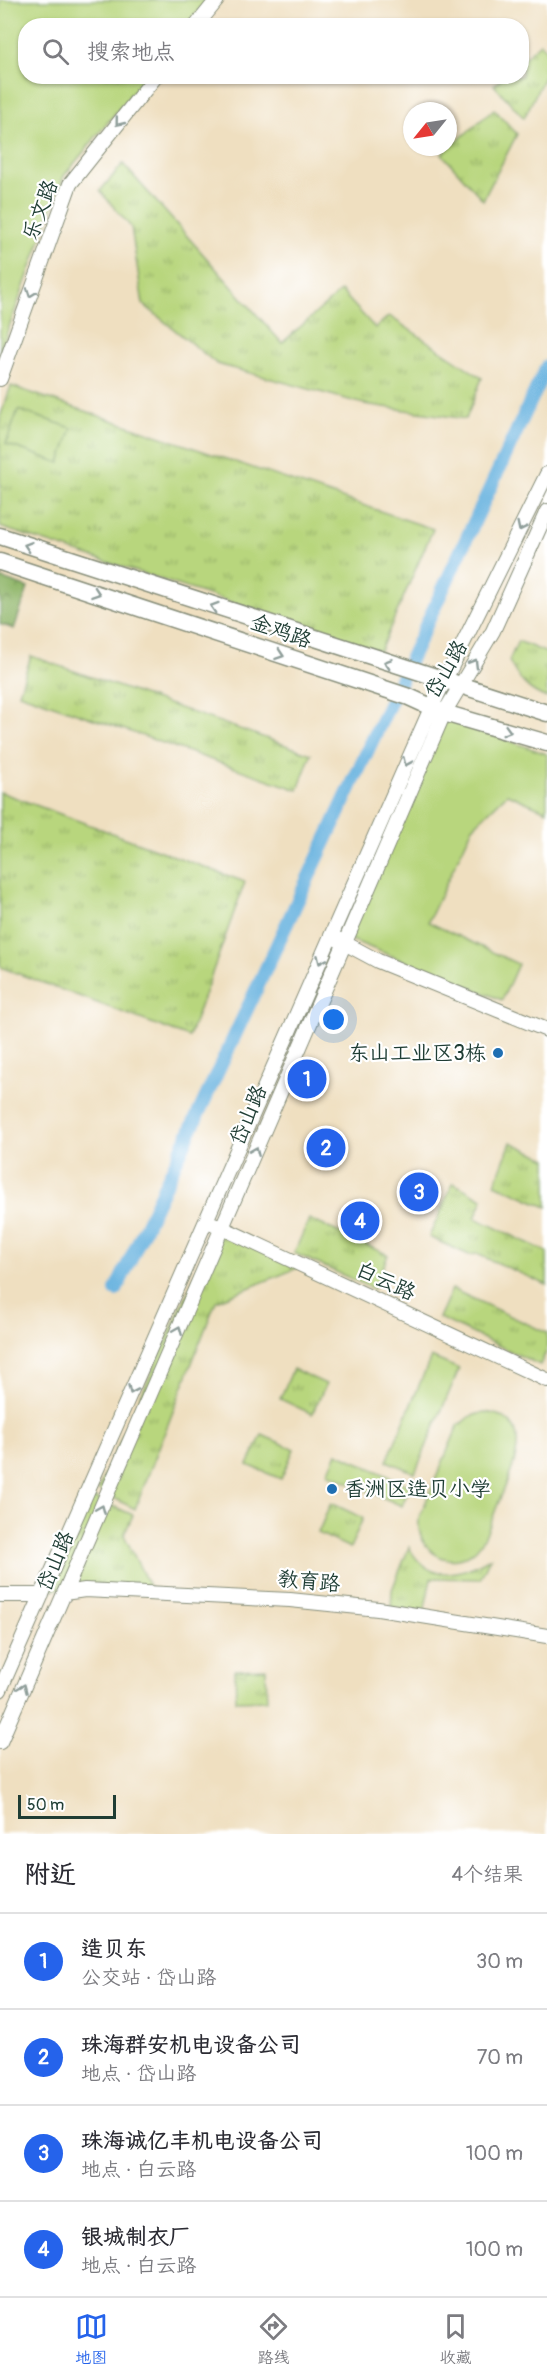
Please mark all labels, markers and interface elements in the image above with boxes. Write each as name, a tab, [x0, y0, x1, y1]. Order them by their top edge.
search box	[18, 18, 529, 84]
icon: search	[39, 35, 72, 68]
text: 搜索地点	[87, 38, 175, 66]
north arrow	[403, 102, 457, 156]
one-way arrow	[116, 115, 127, 126]
street label: 乐文路	[17, 176, 64, 244]
one-way arrow	[25, 287, 38, 298]
one-way arrow	[517, 520, 529, 531]
one-way arrow	[23, 540, 34, 553]
one-way arrow	[90, 586, 101, 598]
one-way arrow	[209, 601, 220, 614]
street label: 金鸡路	[247, 608, 315, 654]
street label: 岱山路	[419, 635, 474, 703]
one-way arrow	[275, 648, 285, 660]
one-way arrow	[383, 658, 394, 671]
one-way arrow	[467, 659, 479, 669]
one-way arrow	[501, 724, 512, 736]
one-way arrow	[403, 755, 415, 766]
one-way arrow	[316, 953, 328, 964]
your location	[319, 1005, 348, 1034]
place label: 东山工业区3栋	[348, 1040, 486, 1067]
marker: 东山工业区3栋	[491, 1046, 505, 1060]
pin: 1	[288, 1056, 326, 1102]
street label: 岱山路	[224, 1081, 273, 1149]
pin: 2	[306, 1126, 346, 1170]
one-way arrow	[248, 1147, 260, 1158]
pin: 3	[400, 1170, 438, 1214]
pin: 4	[340, 1198, 380, 1244]
street label: 白云路	[352, 1256, 420, 1307]
one-way arrow	[171, 1326, 183, 1337]
one-way arrow	[127, 1383, 139, 1394]
place label: 香洲区造贝小学	[344, 1476, 491, 1503]
marker: 香洲区造贝小学	[325, 1482, 339, 1496]
one-way arrow	[93, 1505, 105, 1516]
street label: 岱山路	[31, 1527, 80, 1595]
street label: 教育路	[276, 1565, 342, 1598]
one-way arrow	[16, 1684, 28, 1695]
scale bar	[18, 1792, 116, 1820]
text: 50 m	[27, 1795, 64, 1815]
text: 附近	[24, 1859, 76, 1891]
text: 4个结果	[451, 1862, 523, 1887]
text: 造贝东	[81, 1935, 147, 1963]
text: 1	[40, 1949, 47, 1974]
text: 30 m	[476, 1949, 523, 1974]
text: 公交站 · 岱山路	[81, 1965, 216, 1990]
text: 珠海群安机电设备公司	[81, 2031, 301, 2059]
text: 2	[38, 2045, 49, 2070]
text: 70 m	[477, 2045, 523, 2070]
text: 地点 · 岱山路	[81, 2061, 196, 2086]
text: 珠海诚亿丰机电设备公司	[81, 2127, 323, 2155]
text: 3	[38, 2141, 49, 2166]
text: 100 m	[466, 2141, 523, 2166]
text: 地点 · 白云路	[81, 2157, 196, 2182]
text: 银城制衣厂	[81, 2223, 191, 2251]
text: 4	[38, 2237, 49, 2262]
text: 100 m	[466, 2237, 523, 2262]
text: 地点 · 白云路	[81, 2253, 196, 2278]
tab: 地图	[75, 2310, 108, 2368]
tab: 路线	[257, 2310, 290, 2368]
tab: 收藏	[439, 2310, 472, 2368]

